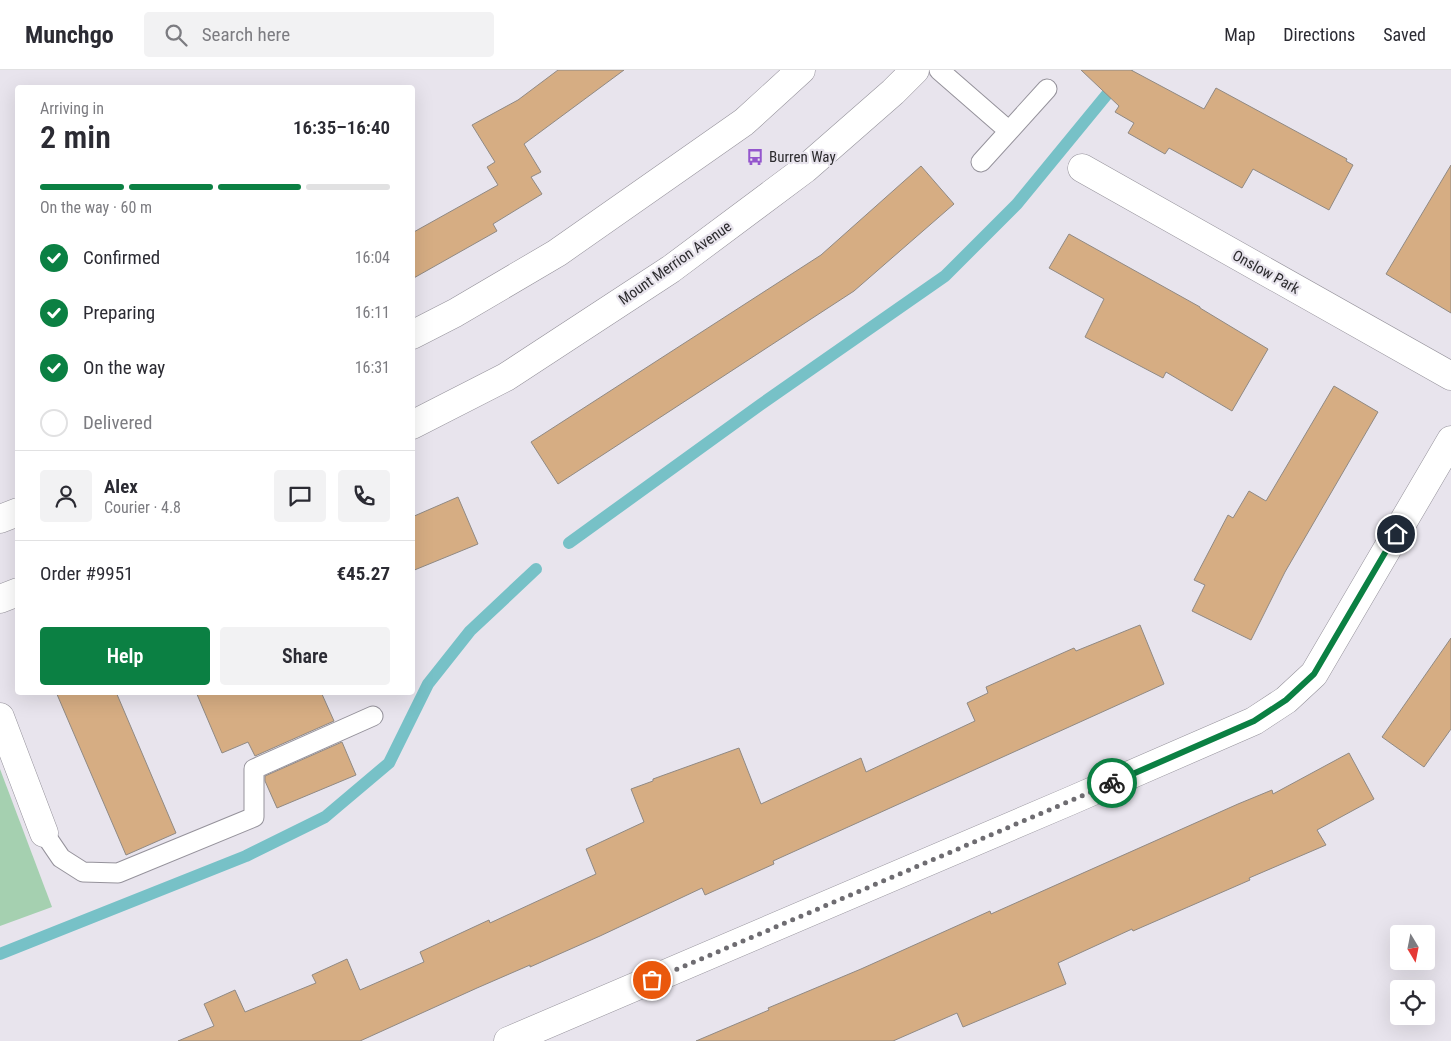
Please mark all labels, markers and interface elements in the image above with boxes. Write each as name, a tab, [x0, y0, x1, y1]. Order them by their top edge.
search box	[144, 12, 494, 57]
text: Munchgo	[25, 21, 114, 49]
icon: search	[162, 21, 190, 49]
text: Search here	[202, 23, 290, 46]
text: Map	[1224, 24, 1255, 45]
text: Directions	[1283, 24, 1355, 45]
text: Saved	[1383, 24, 1426, 45]
text: Arriving in	[40, 99, 104, 118]
text: 16:35–16:40	[293, 116, 390, 139]
text: 2 min	[40, 118, 111, 156]
bus stop icon: Burren Way	[745, 147, 765, 167]
place label: Burren Way	[769, 148, 836, 166]
text: On the way · 60 m	[40, 198, 152, 217]
street label: Mount Merrion Avenue	[615, 217, 735, 309]
icon: check	[40, 244, 68, 272]
text: Confirmed	[83, 246, 160, 269]
street label: Onslow Park	[1229, 246, 1303, 298]
text: 16:04	[355, 248, 390, 267]
icon: check	[40, 299, 68, 327]
text: Preparing	[83, 301, 155, 324]
text: 16:11	[355, 303, 390, 322]
icon: check	[40, 354, 68, 382]
text: On the way	[83, 356, 165, 379]
text: 16:31	[355, 358, 390, 377]
text: Delivered	[83, 411, 152, 434]
button: person	[40, 470, 92, 522]
button: chat	[274, 470, 326, 522]
button: phone	[338, 470, 390, 522]
text: Alex	[104, 475, 138, 498]
text: Courier · 4.8	[104, 498, 181, 517]
pin	[1375, 513, 1417, 555]
icon: home	[1382, 520, 1410, 548]
text: Order #9951	[40, 562, 133, 585]
text: €45.27	[336, 562, 390, 585]
button: Help	[40, 627, 210, 685]
button: Share	[220, 627, 390, 685]
courier	[1087, 758, 1137, 808]
icon: bike	[1098, 769, 1126, 797]
north arrow	[1390, 925, 1435, 970]
map controls	[1390, 925, 1435, 1025]
pin	[631, 959, 673, 1001]
icon: bag	[638, 966, 666, 994]
button: locate	[1390, 980, 1435, 1025]

